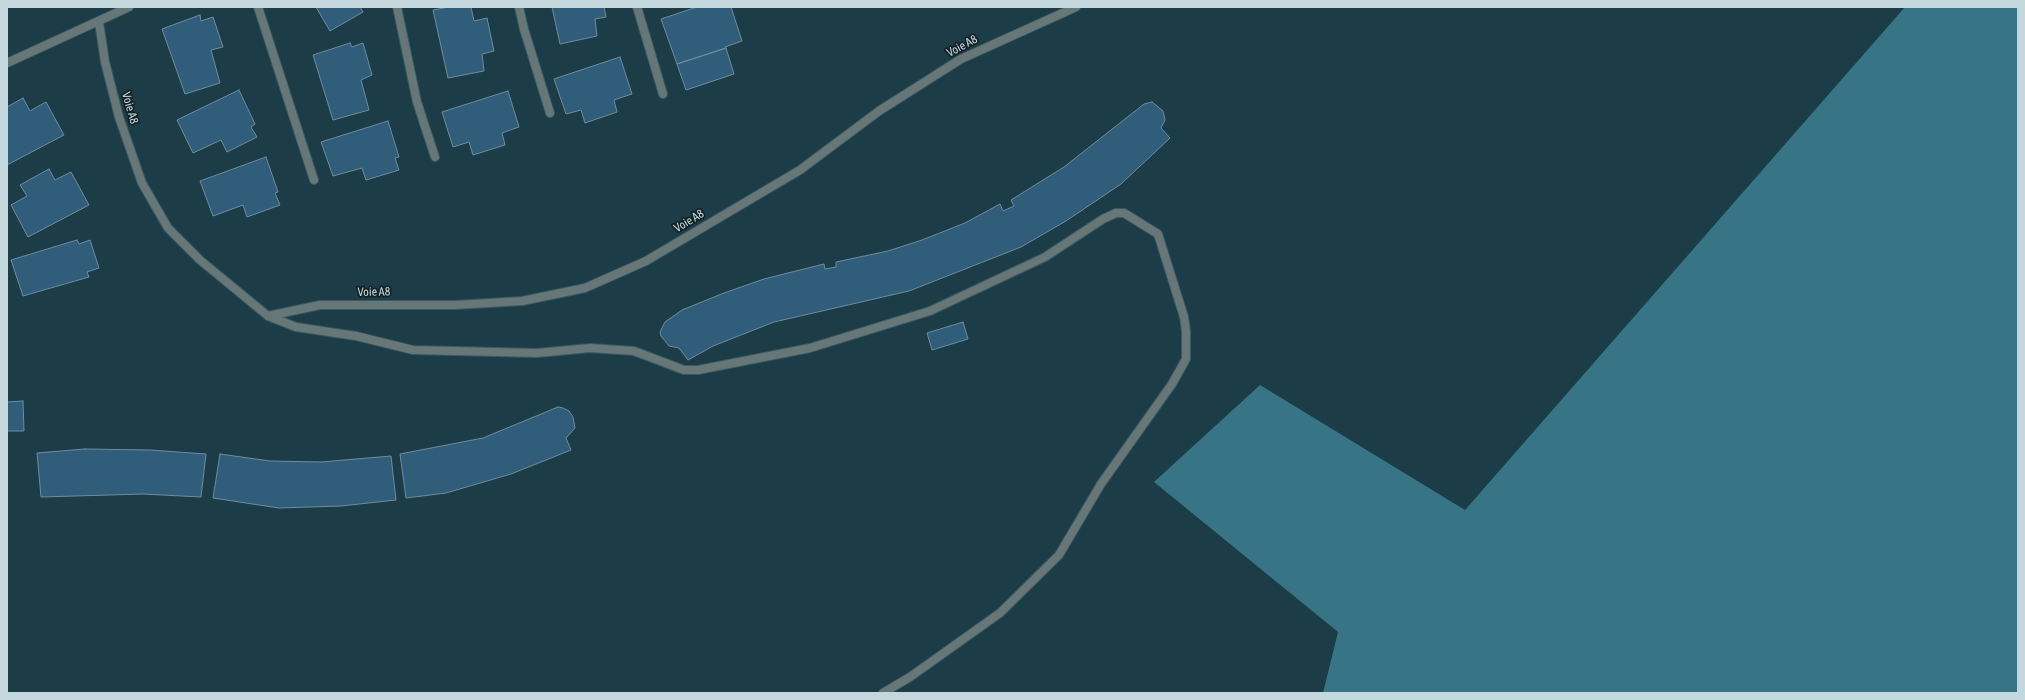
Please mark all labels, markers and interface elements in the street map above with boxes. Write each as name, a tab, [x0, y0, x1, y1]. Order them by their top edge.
street label: Voie A8	[944, 32, 980, 60]
street label: Voie A8	[119, 90, 141, 126]
street label: Voie A8	[671, 206, 707, 236]
street label: Voie A8	[358, 285, 390, 299]

